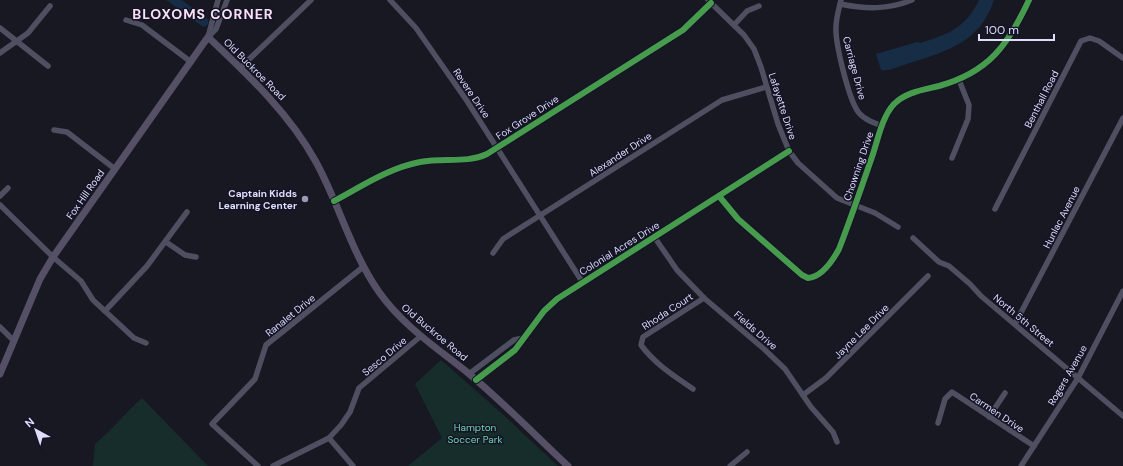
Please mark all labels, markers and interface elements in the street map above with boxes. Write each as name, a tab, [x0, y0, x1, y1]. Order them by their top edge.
district label: BLOXOMS CORNER	[132, 5, 274, 23]
scale bar	[979, 16, 1054, 42]
text: 100 m	[985, 22, 1019, 38]
street label: Carriage Drive	[840, 35, 869, 102]
street label: Old Buckroe Road	[221, 36, 288, 103]
street label: Revere Drive	[450, 66, 493, 121]
street label: Benthall Road	[1021, 68, 1062, 130]
street label: Lafayette Drive	[766, 71, 800, 142]
street label: Fox Grove Drive	[493, 92, 561, 143]
street label: Alexander Drive	[586, 129, 654, 180]
street label: Chowning Drive	[841, 130, 876, 202]
street label: Fox Hill Road	[63, 167, 107, 222]
street label: Hunlac Avenue	[1040, 184, 1083, 251]
place label: Captain Kidds Learning Center	[218, 187, 297, 212]
marker: Captain Kidds Learning Center	[300, 194, 310, 204]
street label: Colonial Acres Drive	[577, 218, 662, 278]
street label: Rhoda Court	[639, 290, 695, 333]
street label: Ranalet Drive	[263, 291, 318, 339]
street label: North 5th Street	[991, 291, 1057, 350]
street label: Old Buckroe Road	[399, 301, 470, 364]
street label: Jayne Lee Drive	[831, 301, 892, 362]
street label: Fields Drive	[731, 308, 780, 353]
street label: Sesco Drive	[359, 334, 410, 379]
street label: Rogers Avenue	[1045, 342, 1090, 408]
street label: Carmen Drive	[967, 389, 1027, 436]
north arrow	[16, 410, 56, 450]
text: N	[22, 414, 37, 430]
park label: Hampton Soccer Park	[448, 421, 502, 446]

